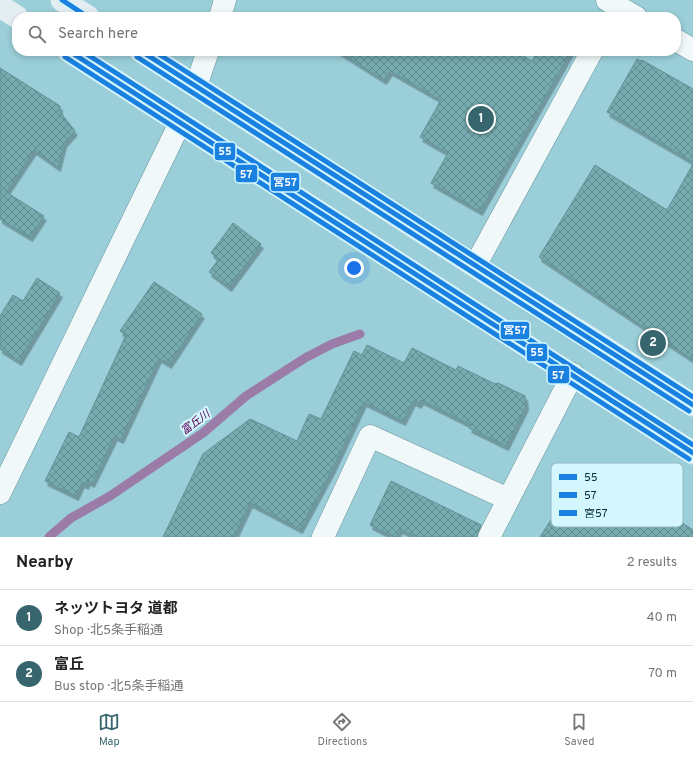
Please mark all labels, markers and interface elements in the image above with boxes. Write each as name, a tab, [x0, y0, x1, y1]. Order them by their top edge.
search box	[12, 12, 681, 56]
icon: search	[26, 23, 48, 45]
text: Search here	[58, 25, 138, 44]
pin: 1	[468, 104, 494, 134]
line badge: 55	[214, 142, 236, 161]
text: 55	[218, 145, 232, 159]
line badge: 57	[235, 164, 258, 183]
text: 57	[240, 168, 252, 182]
line badge: 宮57	[270, 172, 300, 192]
text: 宮57	[273, 176, 297, 190]
your location	[344, 258, 364, 278]
line badge: 宮57	[500, 321, 530, 340]
text: 宮57	[503, 324, 527, 338]
pin: 2	[640, 328, 666, 358]
line badge: 55	[526, 343, 548, 362]
text: 55	[530, 346, 544, 360]
line badge: 57	[547, 365, 570, 384]
text: 57	[552, 369, 564, 383]
water label: 富丘川	[178, 407, 214, 438]
legend	[551, 463, 683, 527]
text: 55	[584, 471, 598, 485]
text: 57	[584, 489, 597, 503]
text: 宮57	[584, 507, 608, 521]
text: Nearby	[16, 552, 73, 574]
text: 2 results	[627, 555, 677, 571]
text: ネッツトヨタ 道都	[54, 600, 178, 619]
text: 1	[26, 610, 32, 626]
text: 40 m	[647, 610, 677, 626]
text: Shop · 北5条手稲通	[54, 623, 163, 639]
text: 富丘	[54, 656, 84, 675]
text: 2	[25, 666, 33, 682]
text: 70 m	[648, 666, 677, 682]
text: Bus stop · 北5条手稲通	[54, 679, 183, 695]
tab: Map	[98, 711, 120, 749]
tab: Directions	[317, 711, 367, 749]
tab: Saved	[564, 711, 595, 749]

